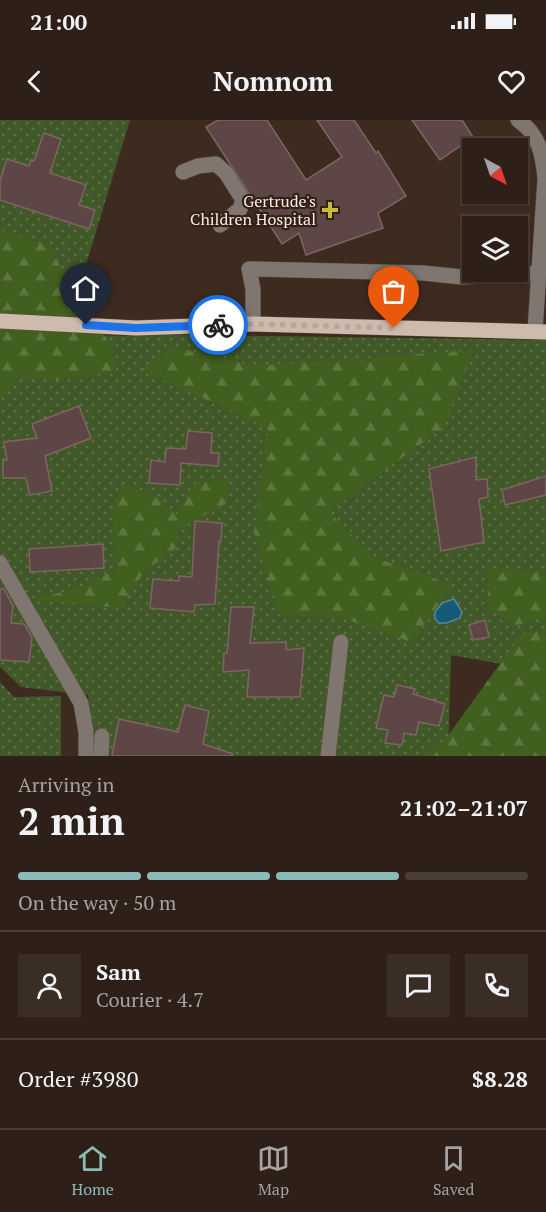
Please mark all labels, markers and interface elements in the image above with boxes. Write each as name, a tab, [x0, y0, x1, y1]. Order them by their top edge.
text: 21:00	[30, 7, 87, 36]
text: Nomnom	[213, 63, 333, 99]
icon: back	[18, 65, 51, 98]
icon: heart	[495, 65, 528, 98]
north arrow	[462, 138, 528, 204]
map controls	[462, 138, 528, 282]
place label: Gertrude's Children Hospital	[190, 190, 316, 230]
marker: Gertrude's Children Hospital	[321, 201, 339, 219]
button: layers	[462, 216, 528, 282]
pin	[60, 263, 111, 325]
pin	[368, 266, 419, 328]
icon: home	[69, 272, 102, 305]
icon: bag	[377, 275, 410, 308]
courier	[188, 295, 248, 355]
icon: bike	[202, 309, 235, 342]
text: Arriving in	[18, 771, 114, 798]
text: 21:02–21:07	[400, 793, 528, 822]
text: 2 min	[18, 794, 125, 846]
text: On the way · 50 m	[18, 889, 176, 916]
button: person	[18, 954, 81, 1017]
button: chat	[387, 954, 450, 1017]
button: phone	[465, 954, 528, 1017]
text: Sam	[96, 957, 141, 986]
text: Courier · 4.7	[96, 986, 204, 1013]
text: Order #3980	[18, 1064, 138, 1093]
text: $8.28	[472, 1064, 528, 1093]
tab: Home	[72, 1142, 114, 1200]
tab: Map	[257, 1142, 290, 1200]
tab: Saved	[433, 1142, 474, 1200]

